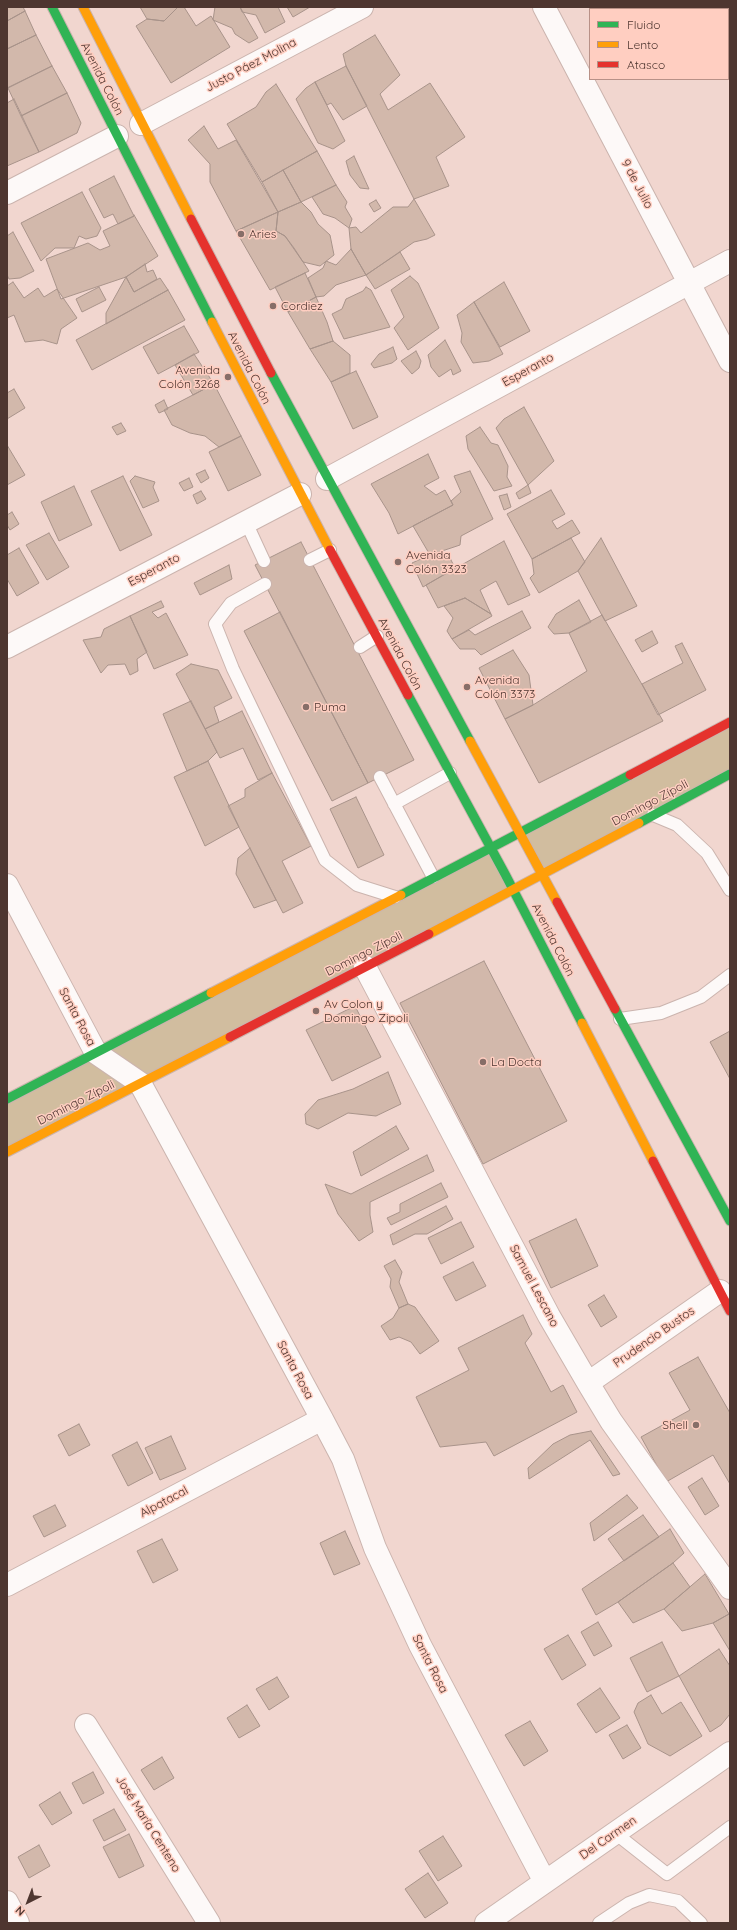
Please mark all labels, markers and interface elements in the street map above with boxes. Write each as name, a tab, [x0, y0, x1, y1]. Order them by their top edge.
legend	[589, 8, 729, 80]
text: Fluido	[627, 17, 660, 32]
street label: Justo Páez Molina	[203, 35, 299, 95]
text: Lento	[627, 37, 658, 52]
street label: Avenida Colón	[77, 40, 127, 118]
text: Atasco	[627, 57, 665, 72]
street label: 9 de Julio	[618, 157, 656, 211]
place label: Aries	[249, 227, 276, 241]
marker: Aries	[236, 229, 246, 239]
place label: Cordiez	[281, 299, 323, 313]
marker: Cordiez	[268, 301, 278, 311]
street label: Avenida Colón	[224, 329, 274, 407]
street label: Esperanto	[500, 350, 556, 390]
place label: Avenida Colón 3268	[159, 363, 220, 391]
marker: Avenida Colón 3268	[223, 372, 233, 382]
place label: Avenida Colón 3323	[406, 548, 467, 576]
street label: Esperanto	[126, 550, 182, 590]
marker: Avenida Colón 3323	[393, 557, 403, 567]
street label: Avenida Colón	[375, 615, 425, 693]
place label: Avenida Colón 3373	[475, 673, 535, 701]
marker: Avenida Colón 3373	[462, 682, 472, 692]
place label: Puma	[314, 700, 346, 714]
marker: Puma	[301, 702, 311, 712]
street label: Domingo Zípoli	[609, 777, 691, 829]
street label: Avenida Colón	[528, 901, 578, 979]
street label: Domingo Zípoli	[323, 928, 405, 980]
street label: Santa Rosa	[56, 985, 98, 1049]
place label: Av Colon y Domingo Zipoli	[324, 997, 408, 1025]
marker: Av Colon y Domingo Zipoli	[311, 1006, 321, 1016]
place label: La Docta	[491, 1055, 541, 1069]
marker: La Docta	[478, 1057, 488, 1067]
street label: Domingo Zípoli	[35, 1077, 117, 1129]
street label: Samuel Lescano	[506, 1242, 562, 1330]
street label: Prudencio Bustos	[611, 1304, 697, 1370]
street label: Santa Rosa	[274, 1338, 316, 1402]
place label: Shell	[662, 1418, 688, 1432]
marker: Shell	[691, 1420, 701, 1430]
street label: Alpatacal	[137, 1483, 191, 1521]
street label: Santa Rosa	[409, 1632, 451, 1696]
street label: José María Centeno	[112, 1773, 184, 1875]
street label: Del Carmen	[577, 1813, 639, 1863]
north arrow	[8, 1882, 48, 1922]
text: N	[12, 1903, 28, 1919]

